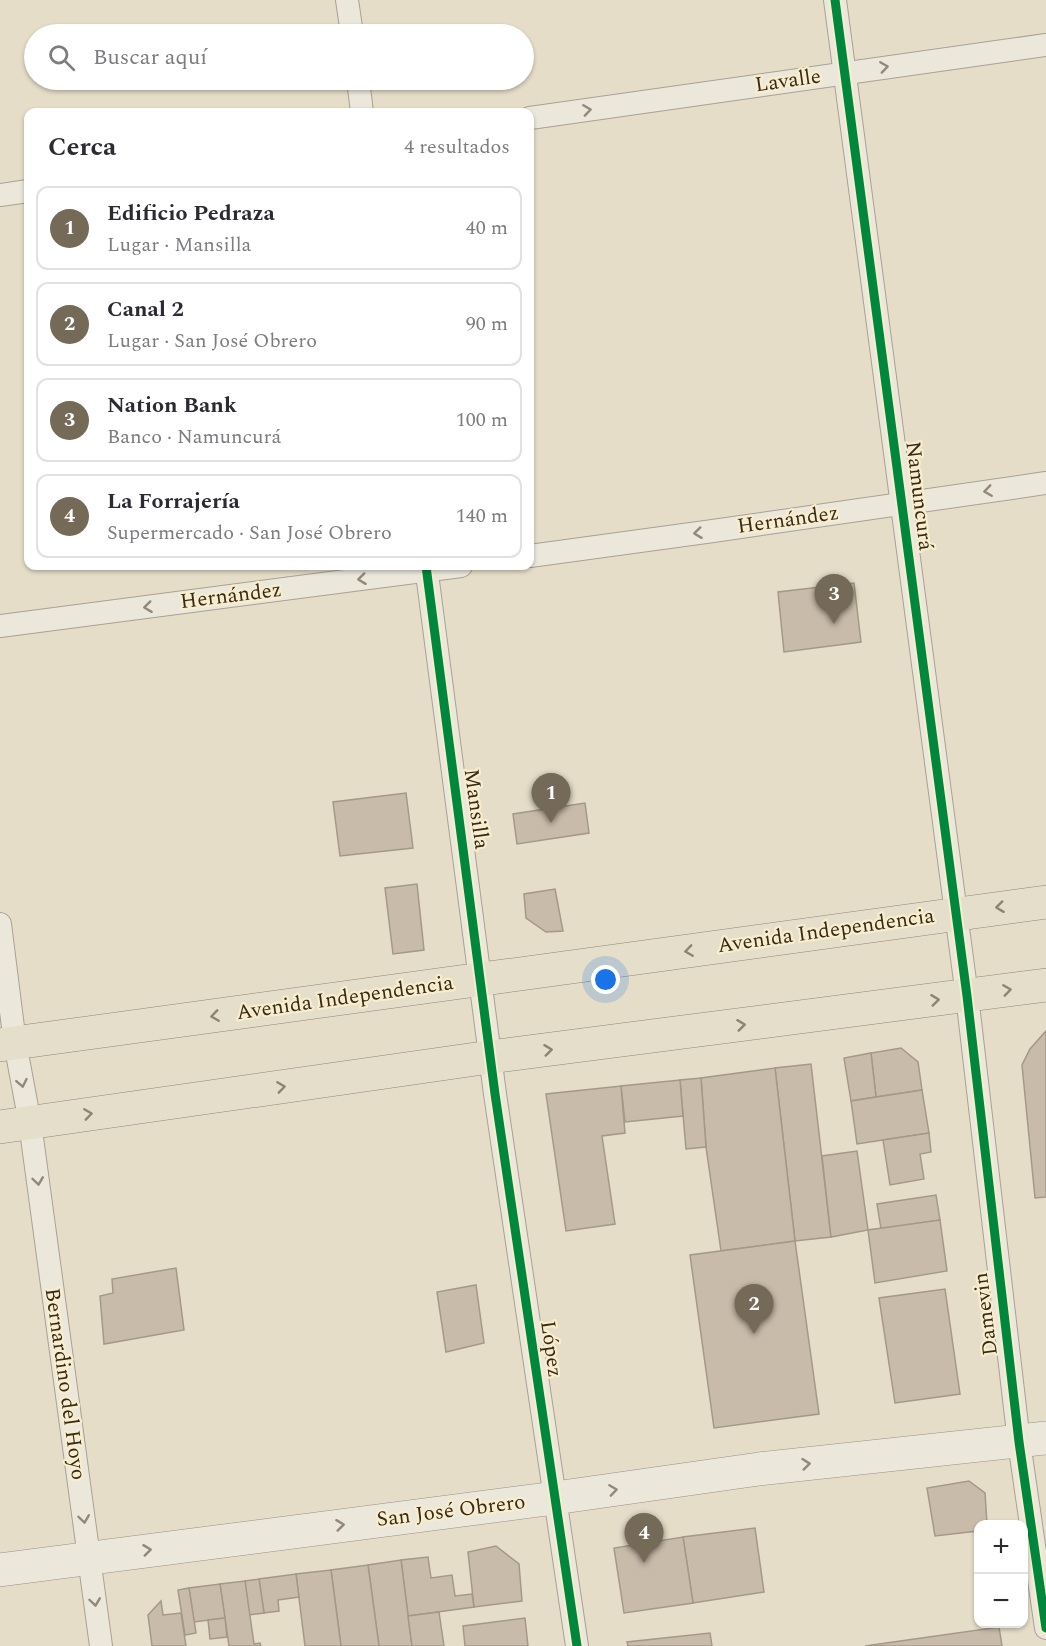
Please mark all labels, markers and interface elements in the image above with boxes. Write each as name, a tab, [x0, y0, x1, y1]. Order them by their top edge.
search box	[24, 24, 534, 90]
icon: search	[45, 41, 78, 74]
text: Buscar aquí	[93, 41, 207, 74]
street label: Lavalle	[753, 61, 823, 101]
one-way arrow	[880, 61, 889, 74]
one-way arrow	[583, 104, 592, 116]
text: Cerca	[48, 127, 116, 167]
text: 4 resultados	[404, 132, 510, 162]
text: Edificio Pedraza	[107, 197, 275, 230]
text: 1	[64, 213, 75, 243]
text: 40 m	[466, 213, 508, 243]
text: Lugar · Mansilla	[107, 230, 251, 260]
text: Canal 2	[107, 293, 184, 326]
text: 2	[64, 309, 75, 339]
text: 90 m	[466, 309, 508, 339]
text: Lugar · San José Obrero	[107, 326, 317, 356]
text: Nation Bank	[107, 389, 237, 422]
text: 3	[64, 405, 75, 435]
text: 100 m	[456, 405, 508, 435]
text: Banco · Namuncurá	[107, 422, 281, 452]
street label: Namuncurá	[896, 440, 942, 553]
one-way arrow	[983, 484, 993, 496]
text: La Forrajería	[107, 485, 240, 518]
street label: Hernández	[735, 497, 841, 543]
text: 4	[64, 501, 75, 531]
text: 140 m	[456, 501, 508, 531]
text: Supermercado · San José Obrero	[107, 518, 392, 548]
one-way arrow	[694, 527, 703, 539]
one-way arrow	[357, 572, 366, 584]
street label: Hernández	[178, 574, 284, 618]
pin: 3	[814, 574, 854, 624]
one-way arrow	[143, 600, 152, 612]
street label: Mansilla	[455, 767, 498, 852]
pin: 1	[532, 774, 570, 823]
street label: Avenida Independencia	[715, 900, 937, 962]
one-way arrow	[996, 900, 1005, 913]
one-way arrow	[684, 944, 693, 956]
your location	[591, 965, 620, 994]
street label: Avenida Independencia	[234, 967, 456, 1029]
one-way arrow	[1002, 985, 1011, 997]
one-way arrow	[930, 994, 939, 1006]
one-way arrow	[210, 1009, 219, 1021]
one-way arrow	[737, 1019, 746, 1031]
one-way arrow	[543, 1044, 552, 1056]
one-way arrow	[15, 1077, 28, 1087]
one-way arrow	[276, 1081, 285, 1093]
one-way arrow	[83, 1109, 92, 1121]
one-way arrow	[31, 1176, 43, 1185]
street label: Damevin	[965, 1271, 1007, 1357]
pin: 2	[734, 1284, 774, 1334]
street label: Bernardino del Hoyo	[36, 1286, 94, 1482]
street label: López	[531, 1319, 571, 1379]
one-way arrow	[801, 1458, 811, 1471]
one-way arrow	[608, 1484, 617, 1496]
street label: San José Obrero	[375, 1486, 527, 1536]
pin: 4	[624, 1514, 664, 1563]
one-way arrow	[77, 1515, 89, 1524]
one-way arrow	[336, 1520, 345, 1532]
map controls	[974, 1520, 1028, 1628]
button: +	[974, 1520, 1028, 1574]
one-way arrow	[142, 1544, 151, 1557]
button: −	[974, 1574, 1028, 1628]
one-way arrow	[89, 1597, 101, 1606]

